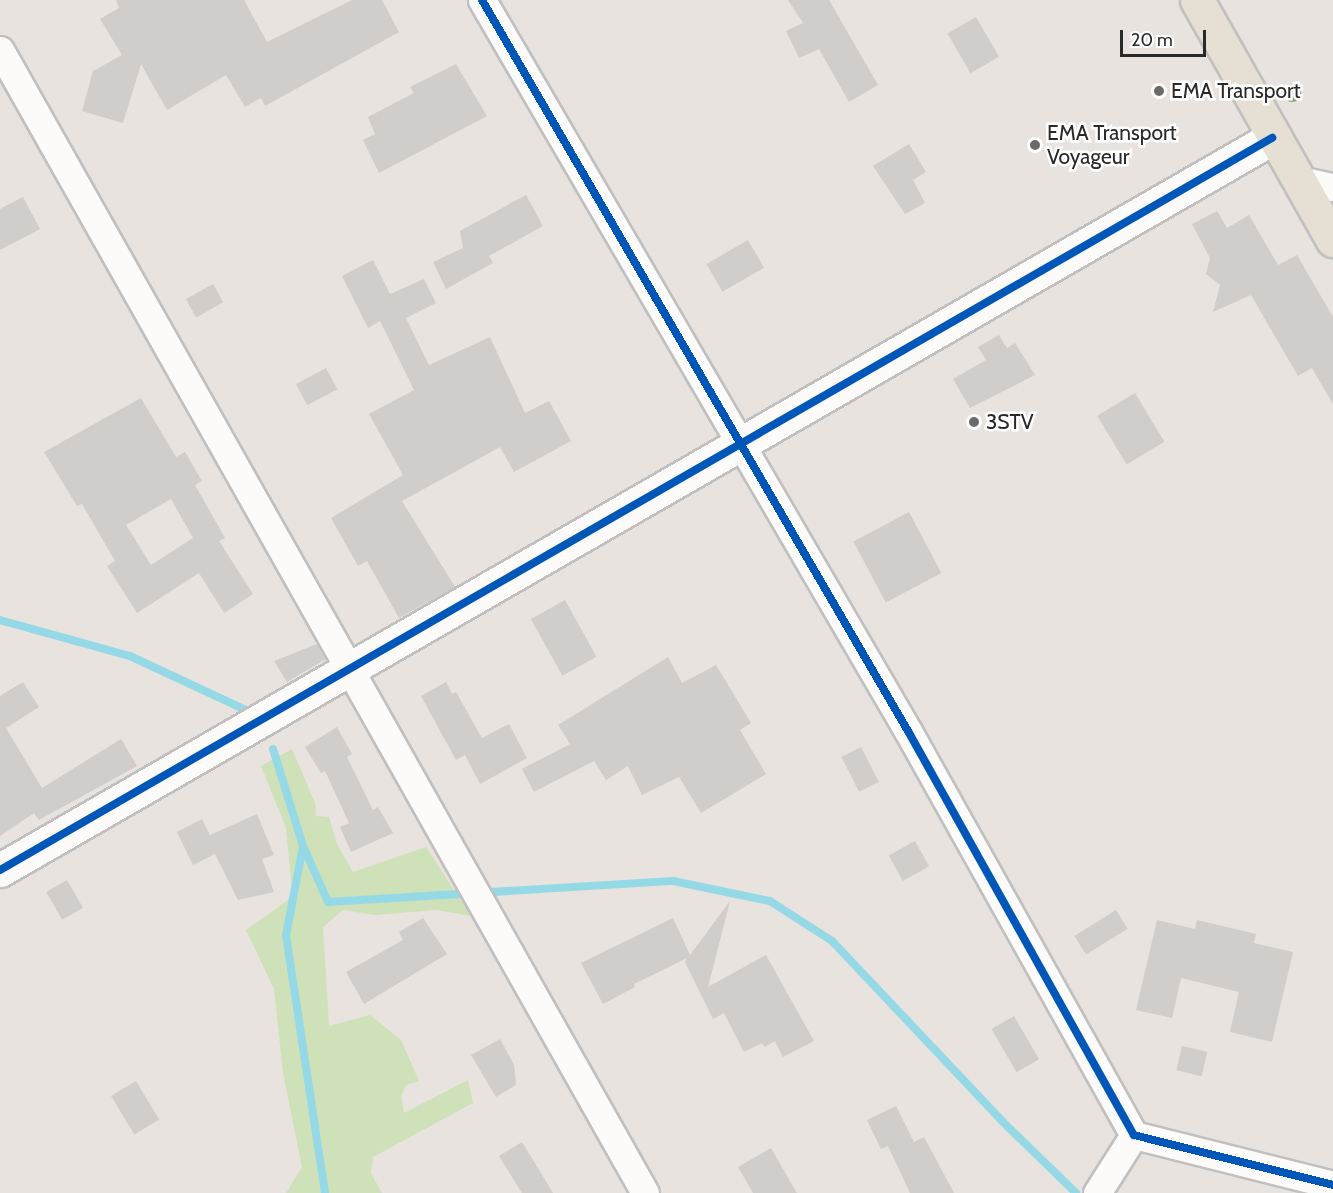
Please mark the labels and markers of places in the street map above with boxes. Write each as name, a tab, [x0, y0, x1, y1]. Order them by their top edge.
place label: EMA Transport	[1171, 78, 1301, 104]
marker: EMA Transport	[1152, 84, 1166, 98]
place label: EMA Transport Voyageur	[1047, 120, 1177, 170]
marker: EMA Transport Voyageur	[1028, 138, 1042, 152]
place label: 3STV	[986, 409, 1034, 435]
marker: 3STV	[967, 415, 981, 429]

